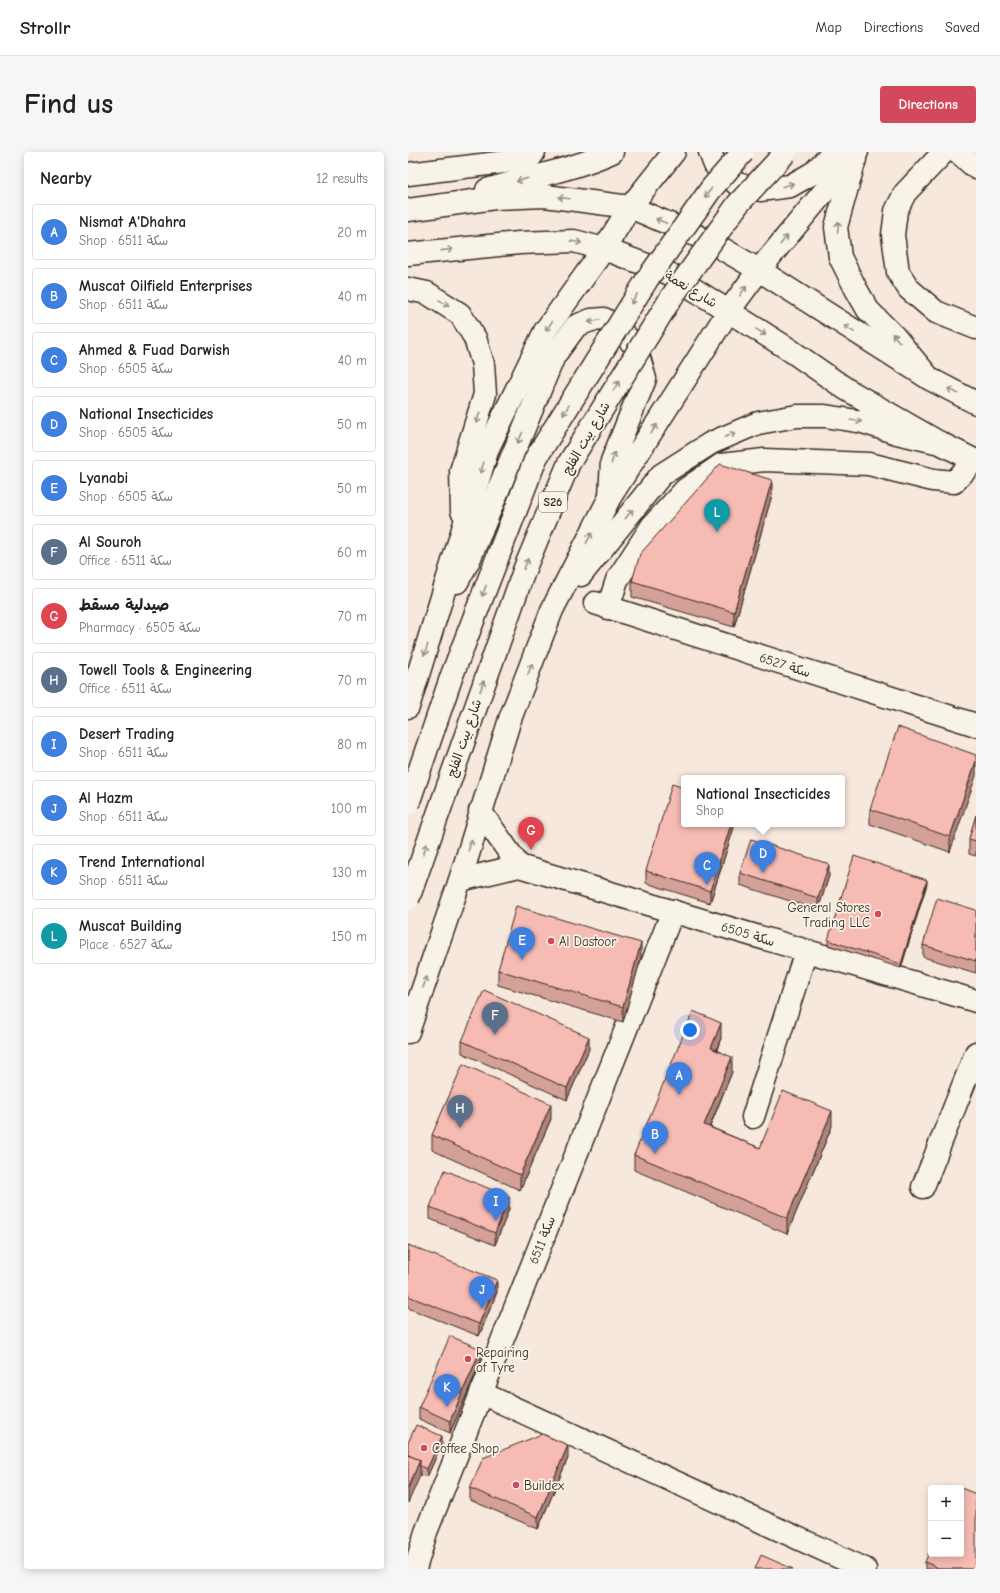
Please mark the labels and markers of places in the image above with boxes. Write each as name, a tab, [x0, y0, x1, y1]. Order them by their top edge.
pin: L	[704, 499, 730, 532]
pin: G	[518, 817, 544, 850]
pin: D	[750, 840, 776, 873]
pin: C	[694, 852, 720, 885]
place label: General Stores Trading LLC	[787, 900, 870, 930]
marker: General Stores Trading LLC	[873, 909, 883, 919]
pin: E	[509, 927, 535, 960]
place label: Al Dastoor	[559, 934, 617, 949]
marker: Al Dastoor	[546, 936, 556, 946]
pin: F	[482, 1002, 508, 1035]
pin: A	[666, 1062, 692, 1095]
pin: H	[447, 1095, 473, 1128]
pin: B	[642, 1121, 668, 1154]
pin: I	[483, 1188, 509, 1221]
pin: J	[469, 1276, 495, 1309]
place label: Repairing of Tyre	[476, 1345, 529, 1375]
marker: Repairing of Tyre	[463, 1354, 473, 1364]
pin: K	[434, 1374, 460, 1407]
place label: Coffee Shop	[432, 1441, 499, 1456]
marker: Coffee Shop	[419, 1443, 429, 1453]
place label: Buildex	[524, 1478, 565, 1493]
marker: Buildex	[511, 1480, 521, 1490]

